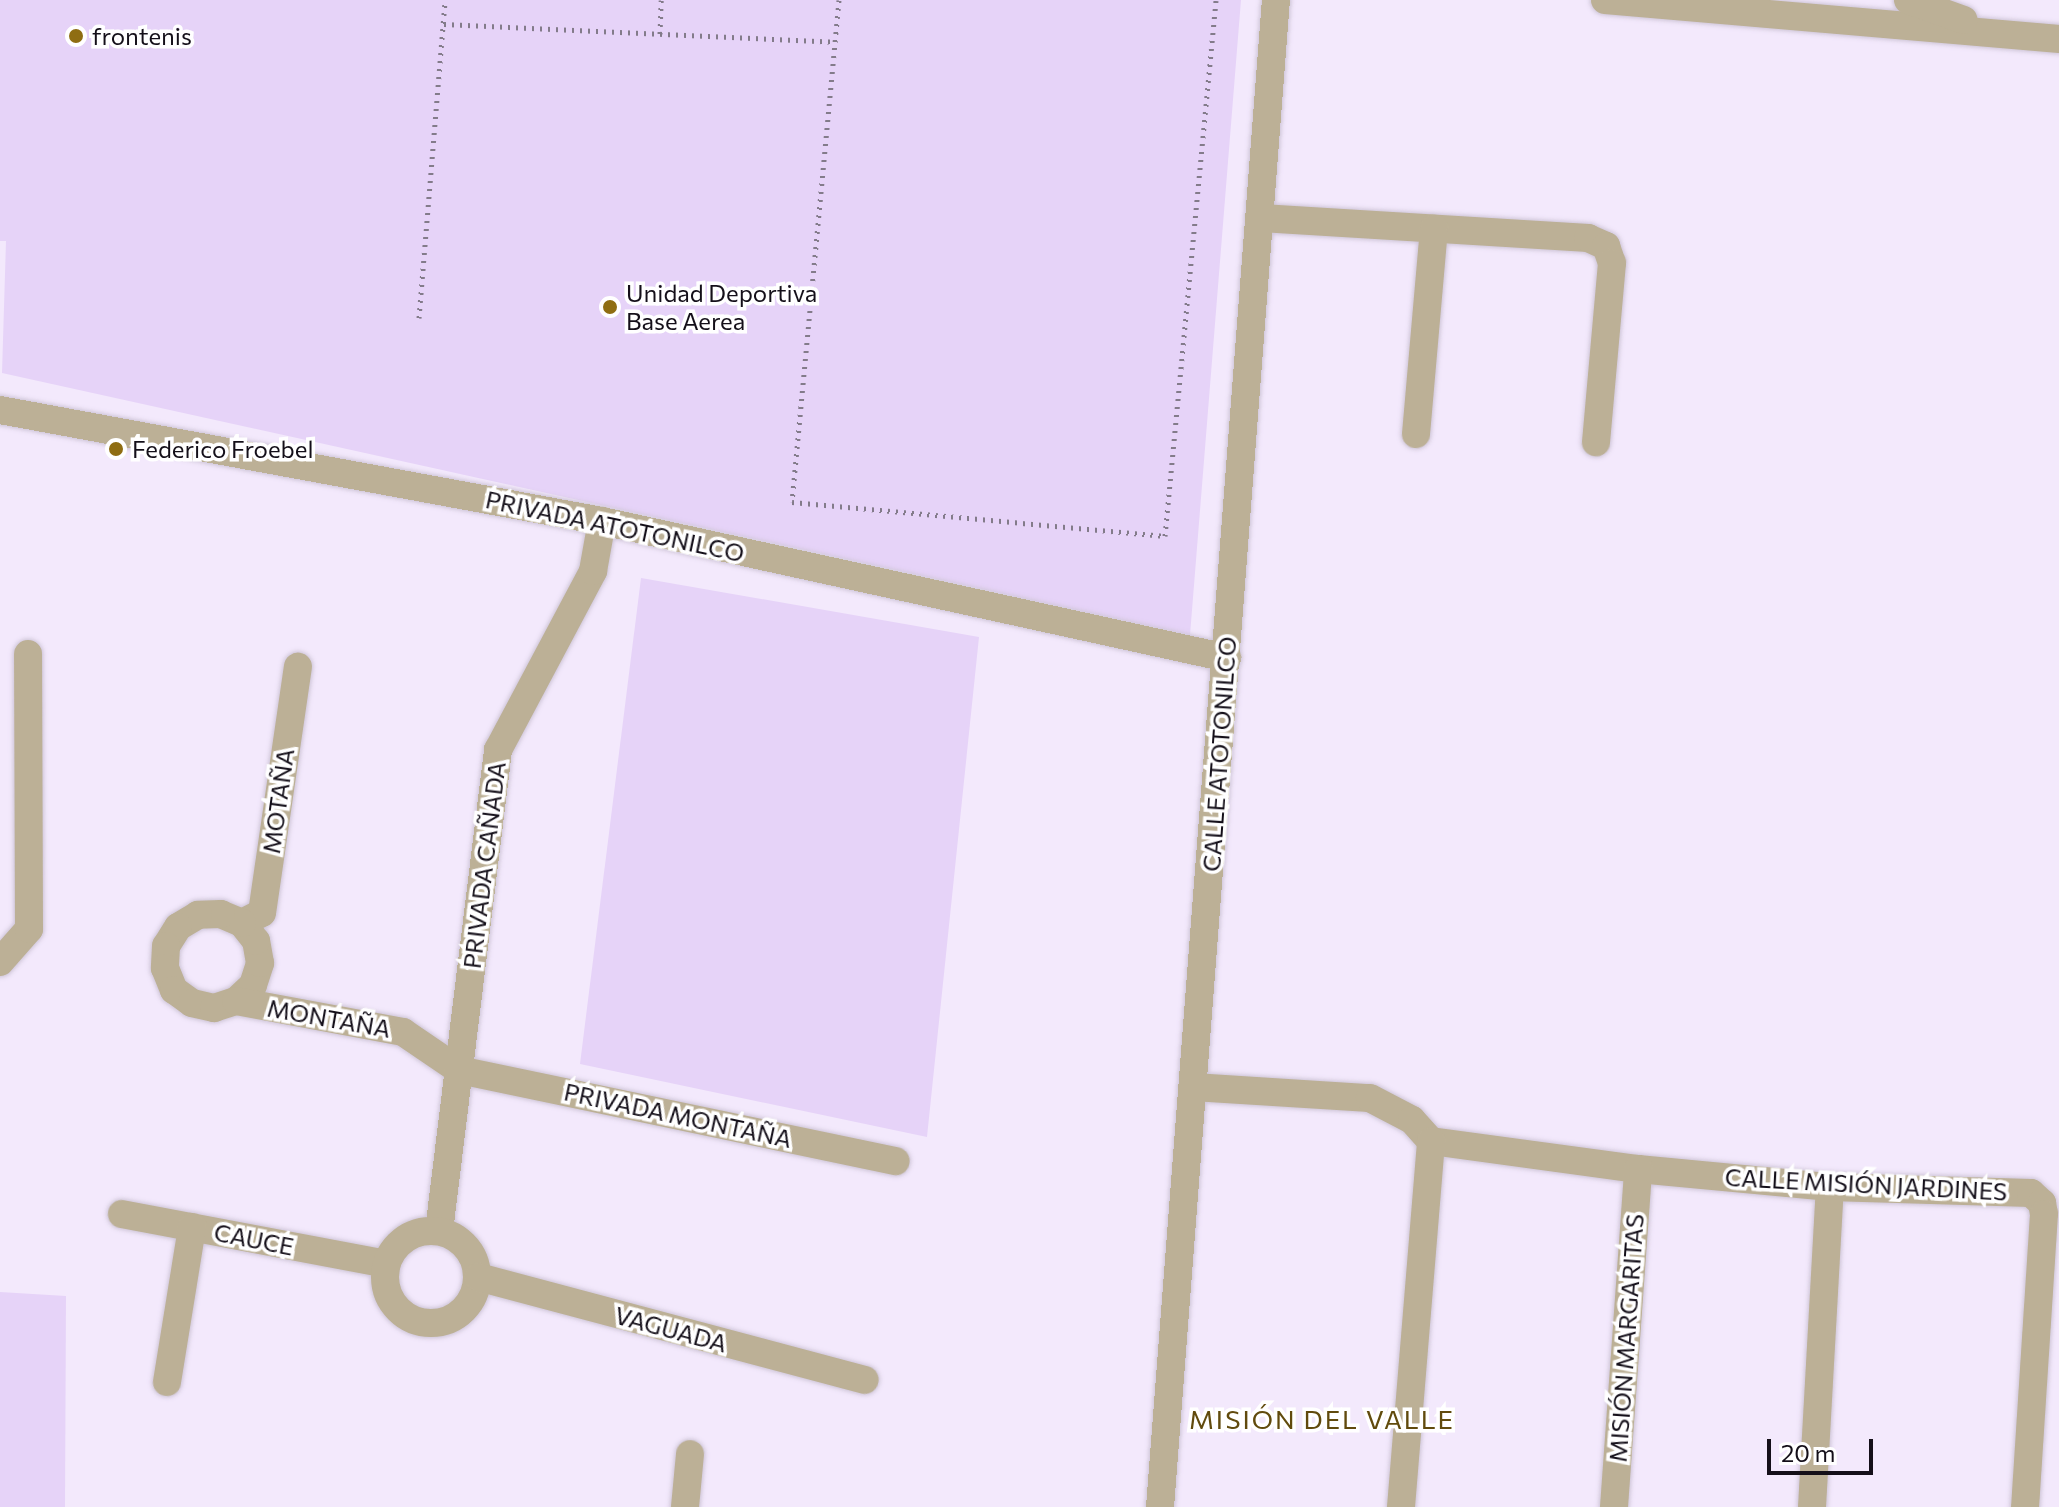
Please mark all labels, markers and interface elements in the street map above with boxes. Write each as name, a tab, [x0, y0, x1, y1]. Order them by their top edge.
place label: frontenis	[92, 22, 192, 50]
marker: frontenis	[67, 27, 85, 45]
place label: Unidad Deportiva Base Aerea	[626, 279, 817, 335]
marker: Unidad Deportiva Base Aerea	[601, 298, 619, 316]
place label: Federico Froebel	[132, 435, 314, 463]
marker: Federico Froebel	[107, 440, 125, 458]
street label: PRIVADA ATOTONILCO	[483, 485, 747, 567]
street label: CALLE ATOTONILCO	[1196, 635, 1242, 873]
street label: MOTAÑA	[256, 747, 300, 855]
street label: PRIVADA CAÑADA	[457, 760, 511, 970]
street label: MONTAÑA	[265, 993, 393, 1043]
street label: PRIVADA MONTAÑA	[562, 1077, 794, 1153]
street label: CALLE MISIÓN JARDINES	[1724, 1162, 2008, 1206]
street label: MISIÓN MARGARITAS	[1603, 1213, 1649, 1463]
street label: CAUCE	[212, 1217, 296, 1261]
street label: VAGUADA	[612, 1300, 730, 1358]
district label: MISIÓN DEL VALLE	[1189, 1403, 1455, 1435]
scale bar	[1771, 1423, 1877, 1473]
text: 20 m	[1781, 1438, 1835, 1467]

